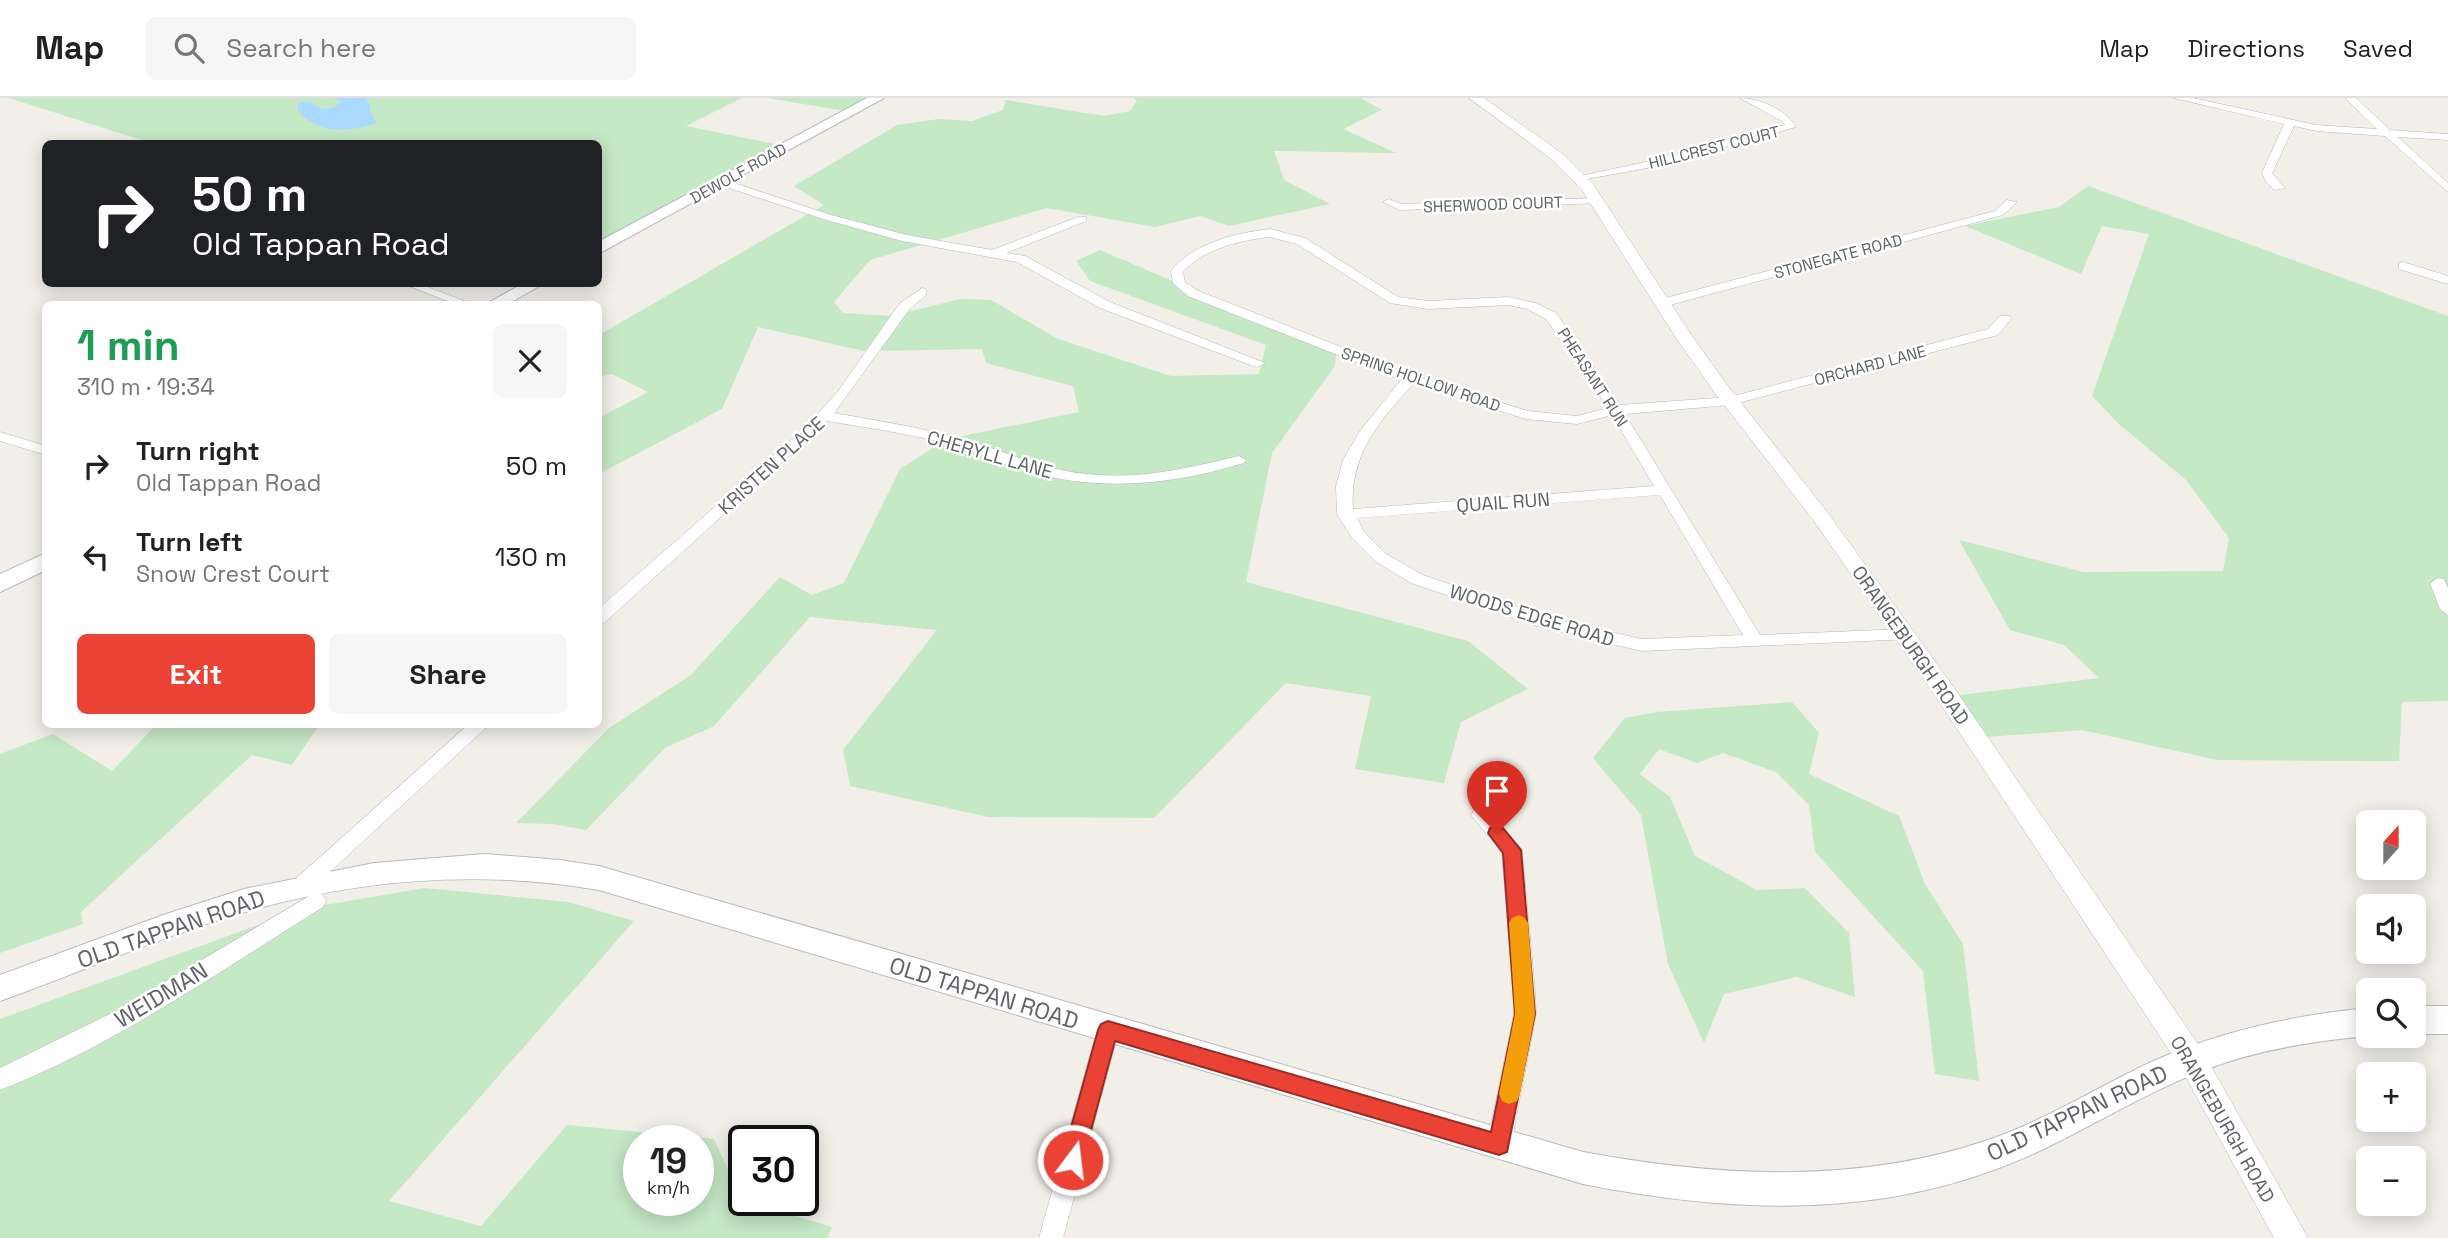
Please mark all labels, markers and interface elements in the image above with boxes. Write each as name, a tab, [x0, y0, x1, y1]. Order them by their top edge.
search box	[146, 17, 636, 80]
text: Map	[35, 27, 104, 69]
icon: search	[170, 29, 208, 67]
text: Search here	[226, 31, 376, 65]
text: Map	[2099, 33, 2149, 64]
text: Directions	[2187, 33, 2305, 64]
text: Saved	[2343, 33, 2413, 64]
street label: HILLCREST COURT	[1646, 121, 1782, 174]
street label: DEWOLF ROAD	[686, 138, 790, 209]
text: 50 m	[192, 163, 307, 225]
icon: right	[77, 168, 168, 259]
street label: SHERWOOD COURT	[1423, 192, 1563, 217]
text: Old Tappan Road	[192, 224, 450, 264]
street label: STONEGATE ROAD	[1772, 229, 1905, 284]
text: 1 min	[77, 319, 180, 372]
button: close	[493, 324, 567, 398]
street label: PHEASANT RUN	[1553, 324, 1632, 431]
street label: ORCHARD LANE	[1812, 340, 1928, 390]
street label: SPRING HOLLOW ROAD	[1338, 342, 1503, 417]
text: 310 m · 19:34	[77, 372, 215, 402]
street label: KRISTEN PLACE	[713, 411, 830, 520]
street label: CHERYLL LANE	[924, 425, 1056, 484]
text: Turn right	[136, 434, 260, 468]
icon: right	[77, 447, 115, 485]
text: 50 m	[506, 449, 567, 483]
text: Old Tappan Road	[136, 468, 321, 498]
street label: QUAIL RUN	[1455, 487, 1551, 518]
text: Turn left	[136, 525, 243, 559]
icon: left	[77, 538, 115, 576]
text: 130 m	[495, 540, 567, 574]
text: Snow Crest Court	[136, 559, 330, 589]
street label: ORANGEBURGH ROAD	[1846, 561, 1975, 730]
street label: WOODS EDGE ROAD	[1446, 579, 1617, 652]
button: Exit	[77, 634, 315, 714]
button: Share	[329, 634, 567, 714]
pin	[1467, 761, 1527, 833]
icon: arrive	[1478, 772, 1516, 810]
north arrow	[2356, 810, 2426, 880]
map controls	[2356, 810, 2426, 1216]
street label: OLD TAPPAN ROAD	[73, 883, 269, 975]
button: sound	[2356, 894, 2426, 964]
street label: OLD TAPPAN ROAD	[886, 950, 1082, 1036]
street label: WEIDMAN	[109, 955, 213, 1035]
button: search	[2356, 978, 2426, 1048]
street label: ORANGEBURGH ROAD	[2165, 1031, 2281, 1207]
street label: OLD TAPPAN ROAD	[1982, 1058, 2172, 1168]
button: +	[2356, 1062, 2426, 1132]
position arrow	[1036, 1123, 1110, 1197]
speed limit sign: 30	[728, 1125, 819, 1216]
text: 19	[650, 1139, 687, 1183]
button: −	[2356, 1146, 2426, 1216]
text: km/h	[647, 1176, 690, 1199]

